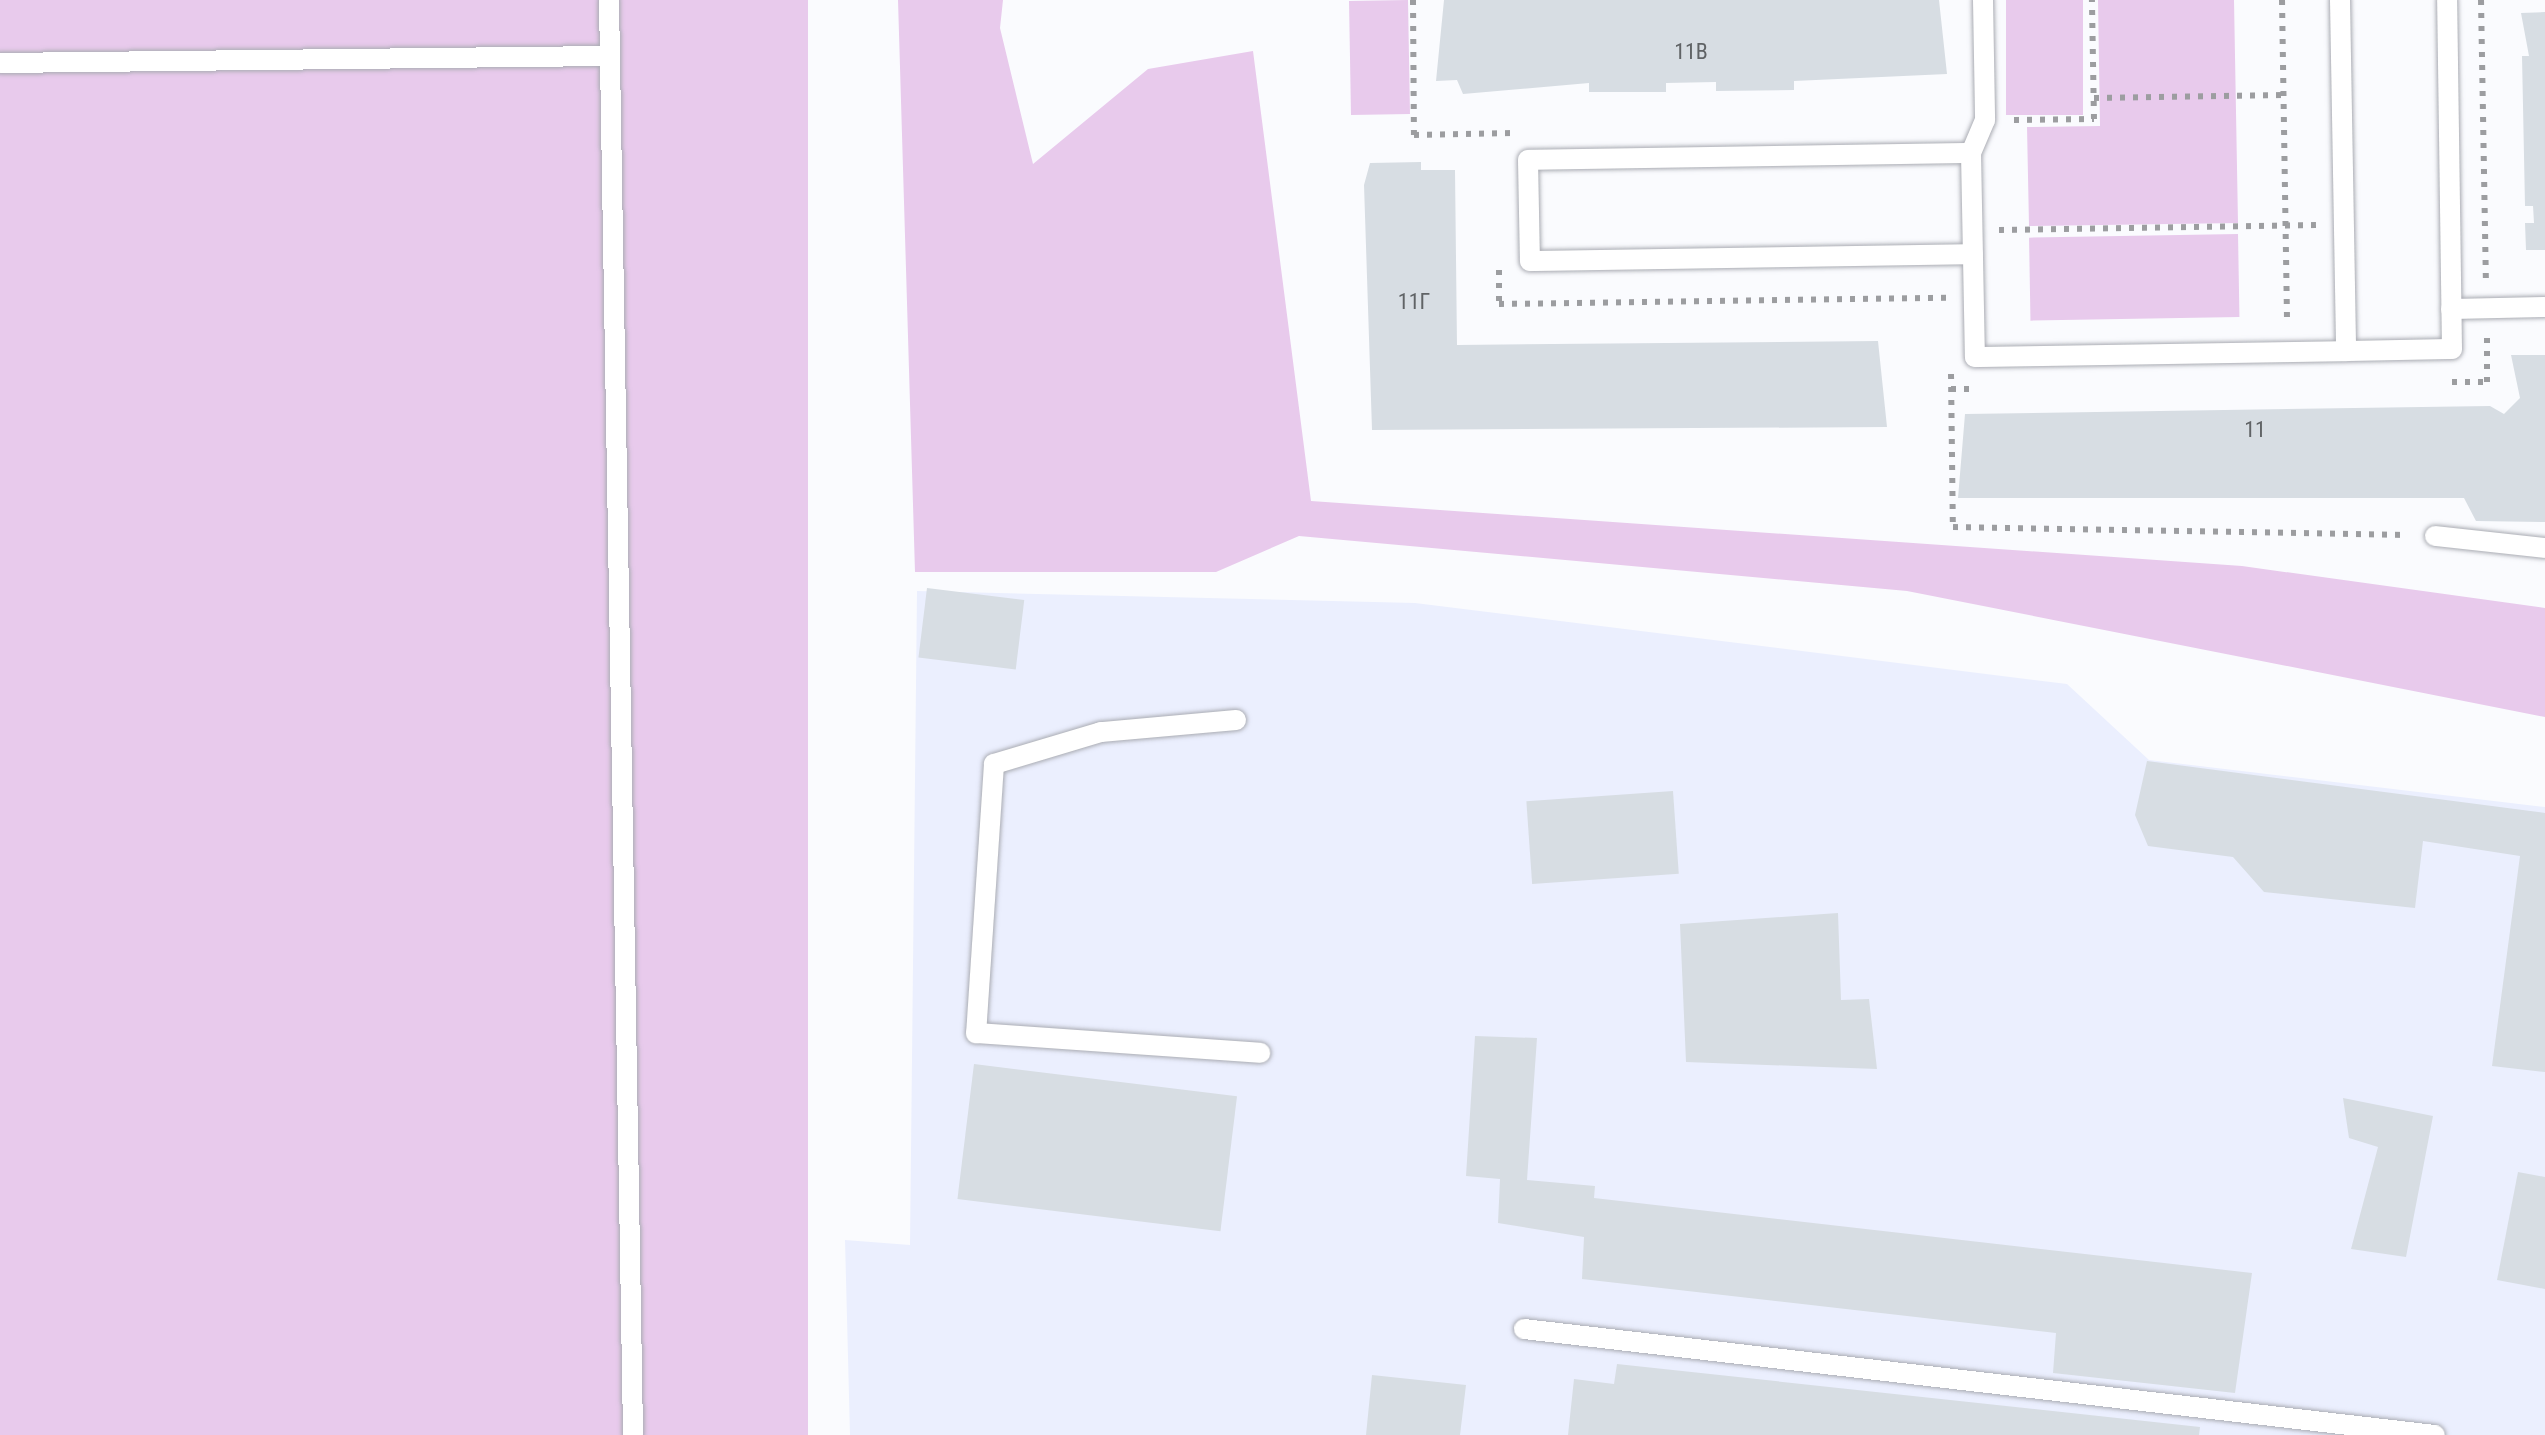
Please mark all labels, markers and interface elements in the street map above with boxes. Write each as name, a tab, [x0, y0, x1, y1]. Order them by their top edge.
house number: 11В	[1674, 39, 1708, 65]
house number: 11Г	[1398, 289, 1430, 315]
house number: 11	[2244, 417, 2266, 443]

